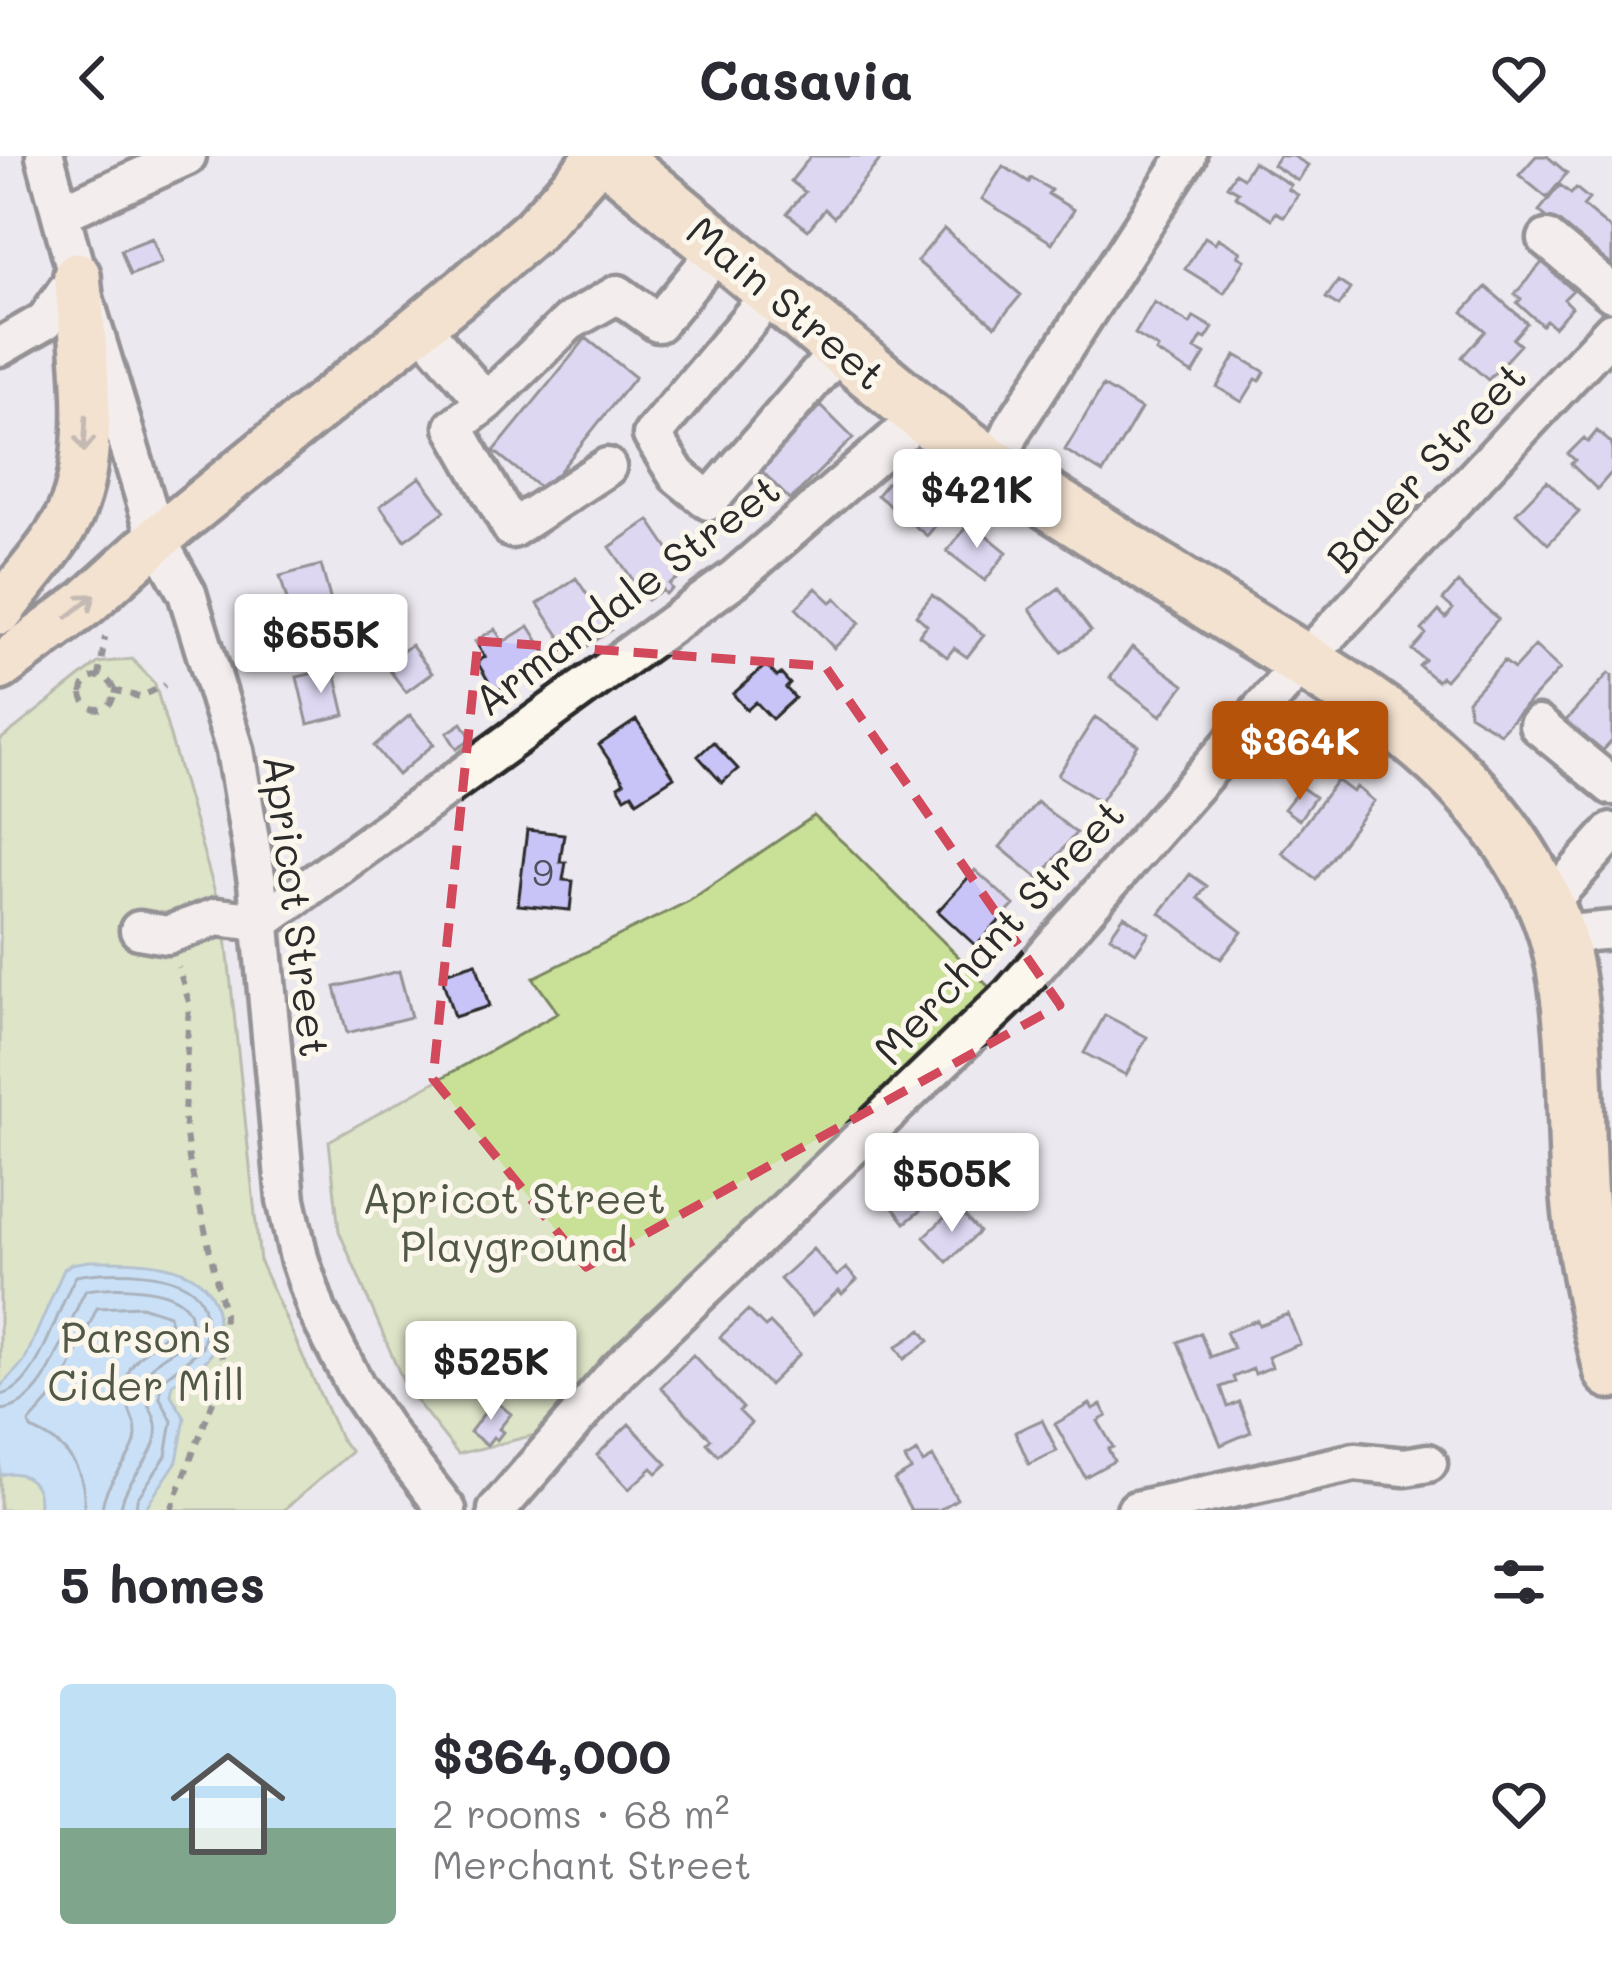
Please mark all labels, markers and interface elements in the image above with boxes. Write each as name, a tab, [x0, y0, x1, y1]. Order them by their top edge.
text: Casavia	[699, 43, 913, 114]
icon: back	[60, 45, 126, 111]
icon: heart	[1486, 45, 1552, 111]
street label: Main Street	[676, 203, 898, 401]
street label: Bauer Street	[1313, 349, 1537, 583]
one-way arrow	[73, 414, 96, 453]
pin: $421K	[893, 449, 1061, 551]
street label: Armandale Street	[462, 461, 790, 727]
text: $421K	[920, 462, 1034, 513]
one-way arrow	[64, 593, 96, 619]
pin: $655K	[237, 594, 405, 696]
text: $655K	[262, 607, 380, 658]
pin: $364K	[1216, 701, 1384, 803]
text: $364K	[1239, 714, 1361, 765]
street label: Apricot Street	[252, 752, 344, 1060]
street label: Merchant Street	[861, 786, 1135, 1076]
house number: 9	[532, 848, 554, 895]
pin: $505K	[868, 1133, 1036, 1235]
text: $505K	[892, 1146, 1012, 1197]
park label: Apricot Street Playground	[362, 1170, 666, 1273]
park label: Parson's Cider Mill	[47, 1309, 245, 1412]
pin: $525K	[407, 1321, 575, 1423]
text: $525K	[432, 1334, 550, 1385]
text: 5 homes	[60, 1549, 265, 1616]
icon: filters	[1486, 1549, 1552, 1615]
text: $364,000	[432, 1720, 671, 1787]
icon: home	[156, 1732, 300, 1876]
icon: heart	[1486, 1771, 1552, 1837]
text: 2 rooms · 68 m²	[432, 1787, 730, 1838]
text: Merchant Street	[432, 1838, 751, 1889]

